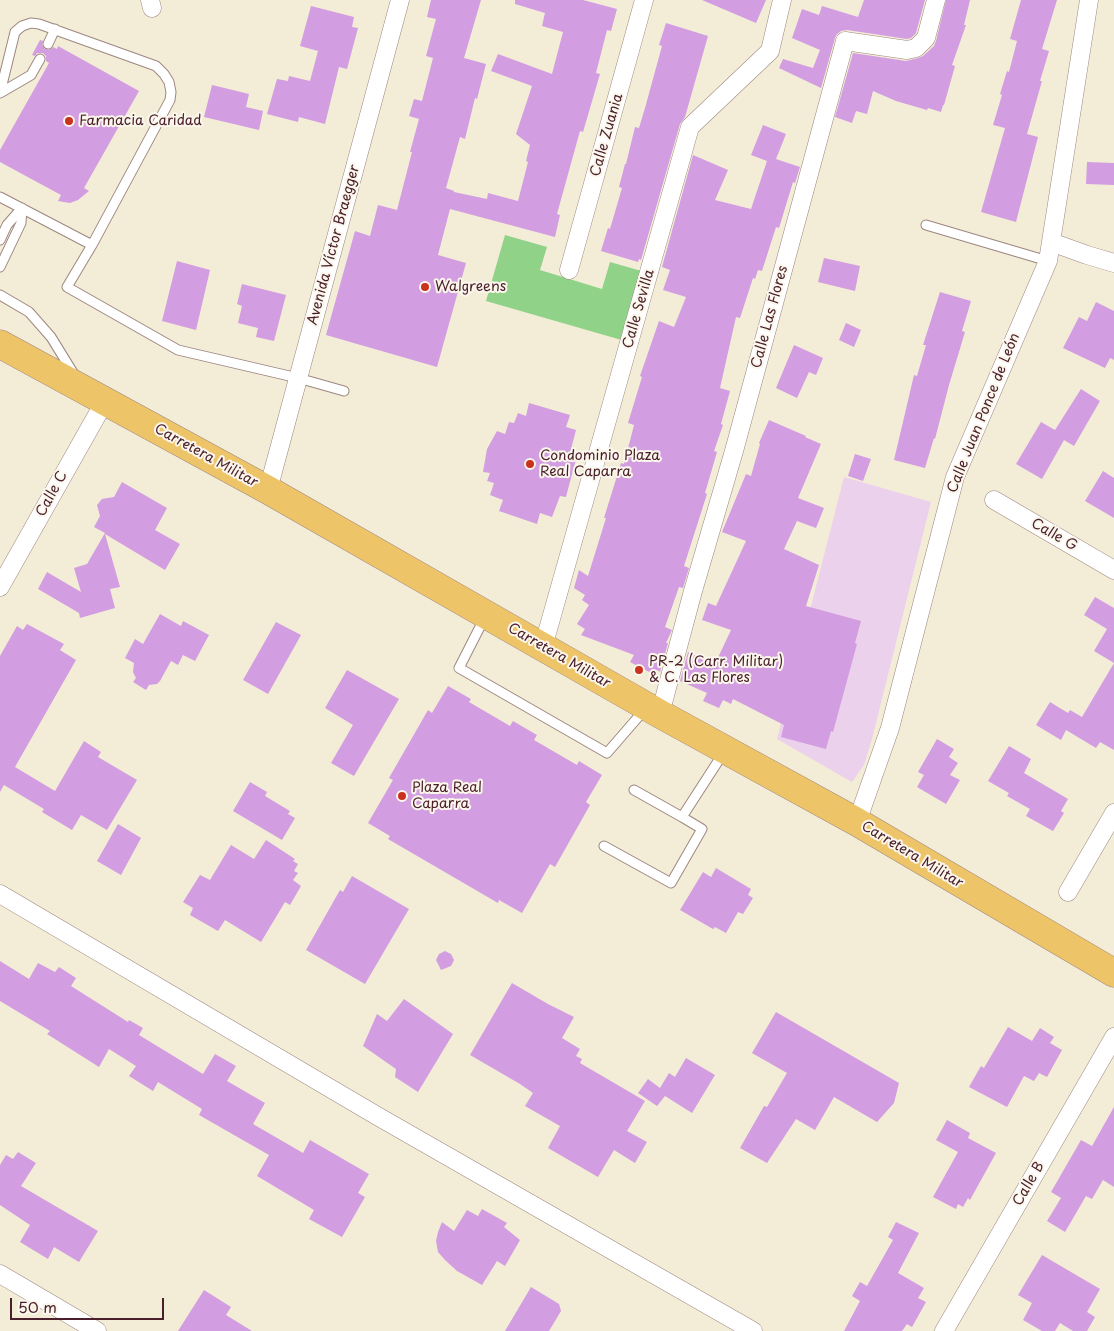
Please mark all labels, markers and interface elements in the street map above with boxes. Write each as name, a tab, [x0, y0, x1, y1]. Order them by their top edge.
street label: Calle Zuania	[587, 92, 627, 178]
place label: Farmacia Caridad	[79, 113, 202, 129]
marker: Farmacia Caridad	[63, 115, 75, 127]
street label: Avenida Víctor Braegger	[304, 163, 364, 327]
street label: Calle Las Flores	[748, 264, 792, 370]
street label: Calle Sevilla	[620, 267, 658, 351]
place label: Walgreens	[435, 279, 506, 295]
marker: Walgreens	[419, 281, 431, 293]
street label: Calle Juan Ponce de León	[944, 331, 1024, 495]
street label: Carretera Militar	[151, 421, 261, 491]
place label: Condominio Plaza Real Caparra	[540, 448, 660, 481]
marker: Condominio Plaza Real Caparra	[524, 458, 536, 470]
street label: Calle C	[33, 468, 71, 520]
street label: Calle G	[1028, 515, 1080, 555]
street label: Carretera Militar	[505, 620, 613, 692]
place label: PR-2 (Carr. Militar) & C. Las Flores	[649, 654, 783, 686]
marker: PR-2 (Carr. Militar) & C. Las Flores	[633, 664, 645, 676]
place label: Plaza Real Caparra	[412, 780, 482, 812]
marker: Plaza Real Caparra	[396, 790, 408, 802]
street label: Carretera Militar	[858, 818, 966, 892]
street label: Calle B	[1010, 1159, 1048, 1209]
scale bar	[12, 1288, 166, 1320]
text: 50 m	[18, 1295, 57, 1318]

